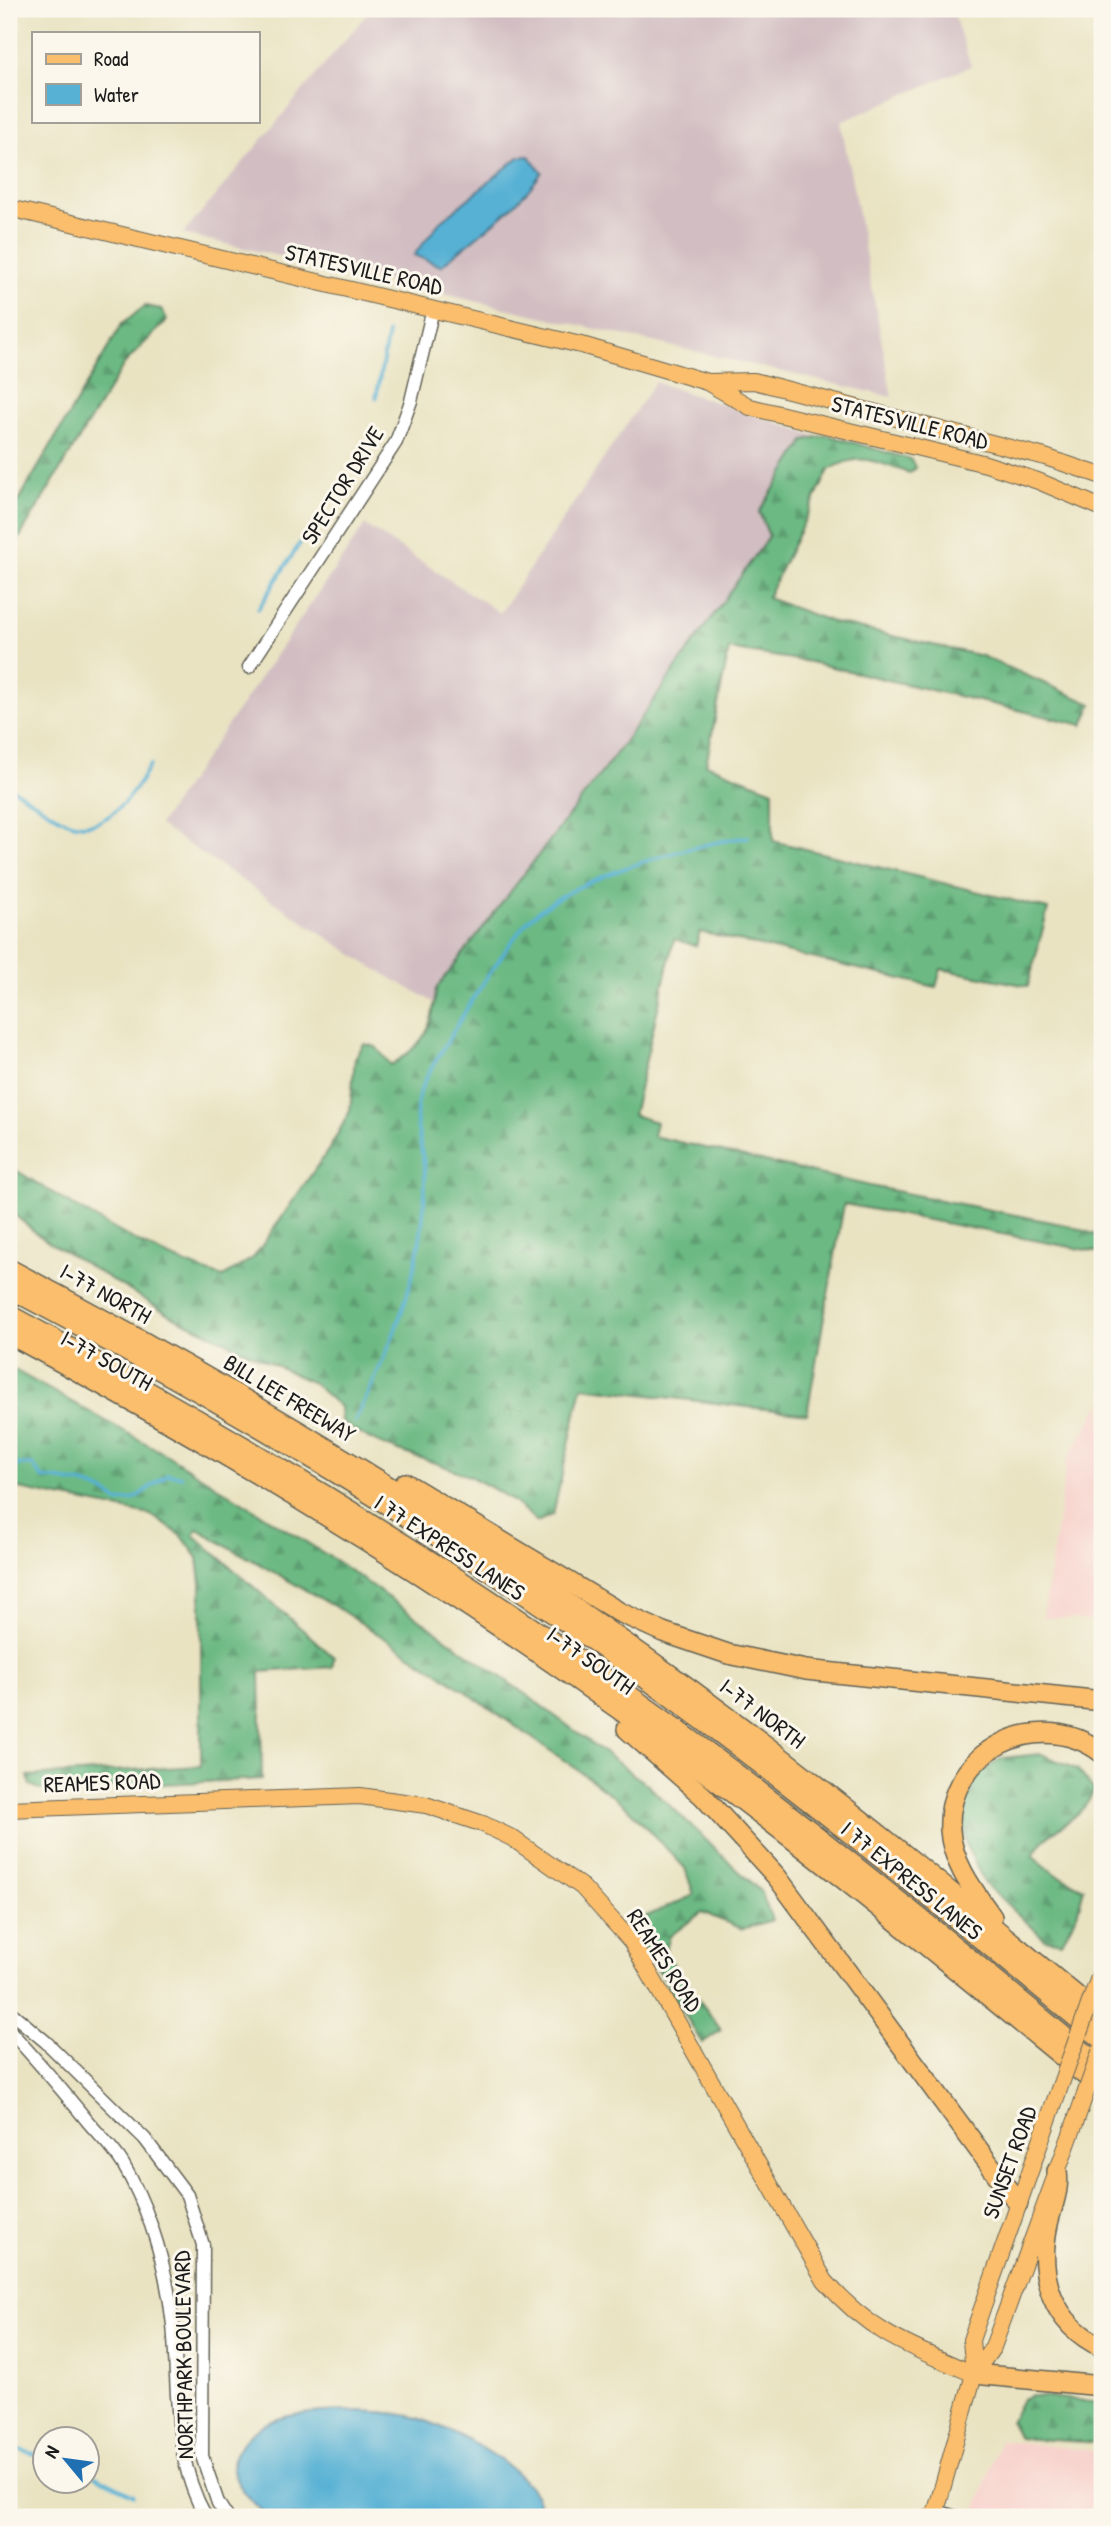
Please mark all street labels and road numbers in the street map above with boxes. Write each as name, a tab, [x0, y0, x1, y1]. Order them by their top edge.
street label: STATESVILLE ROAD	[282, 236, 446, 302]
street label: STATESVILLE ROAD	[828, 388, 992, 456]
street label: SPECTOR DRIVE	[293, 420, 391, 550]
street label: I-77 NORTH	[55, 1255, 157, 1331]
street label: I-77 SOUTH	[56, 1322, 158, 1398]
street label: BILL LEE FREEWAY	[218, 1346, 362, 1450]
street label: I 77 EXPRESS LANES	[369, 1487, 532, 1608]
street label: I-77 SOUTH	[541, 1619, 641, 1701]
street label: I-77 NORTH	[714, 1671, 812, 1755]
street label: REAMES ROAD	[43, 1764, 161, 1800]
street label: I 77 EXPRESS LANES	[835, 1813, 990, 1947]
street label: REAMES ROAD	[620, 1903, 710, 2018]
street label: SUNSET ROAD	[974, 2101, 1044, 2223]
street label: NORTHPARK BOULEVARD	[166, 2250, 200, 2459]

